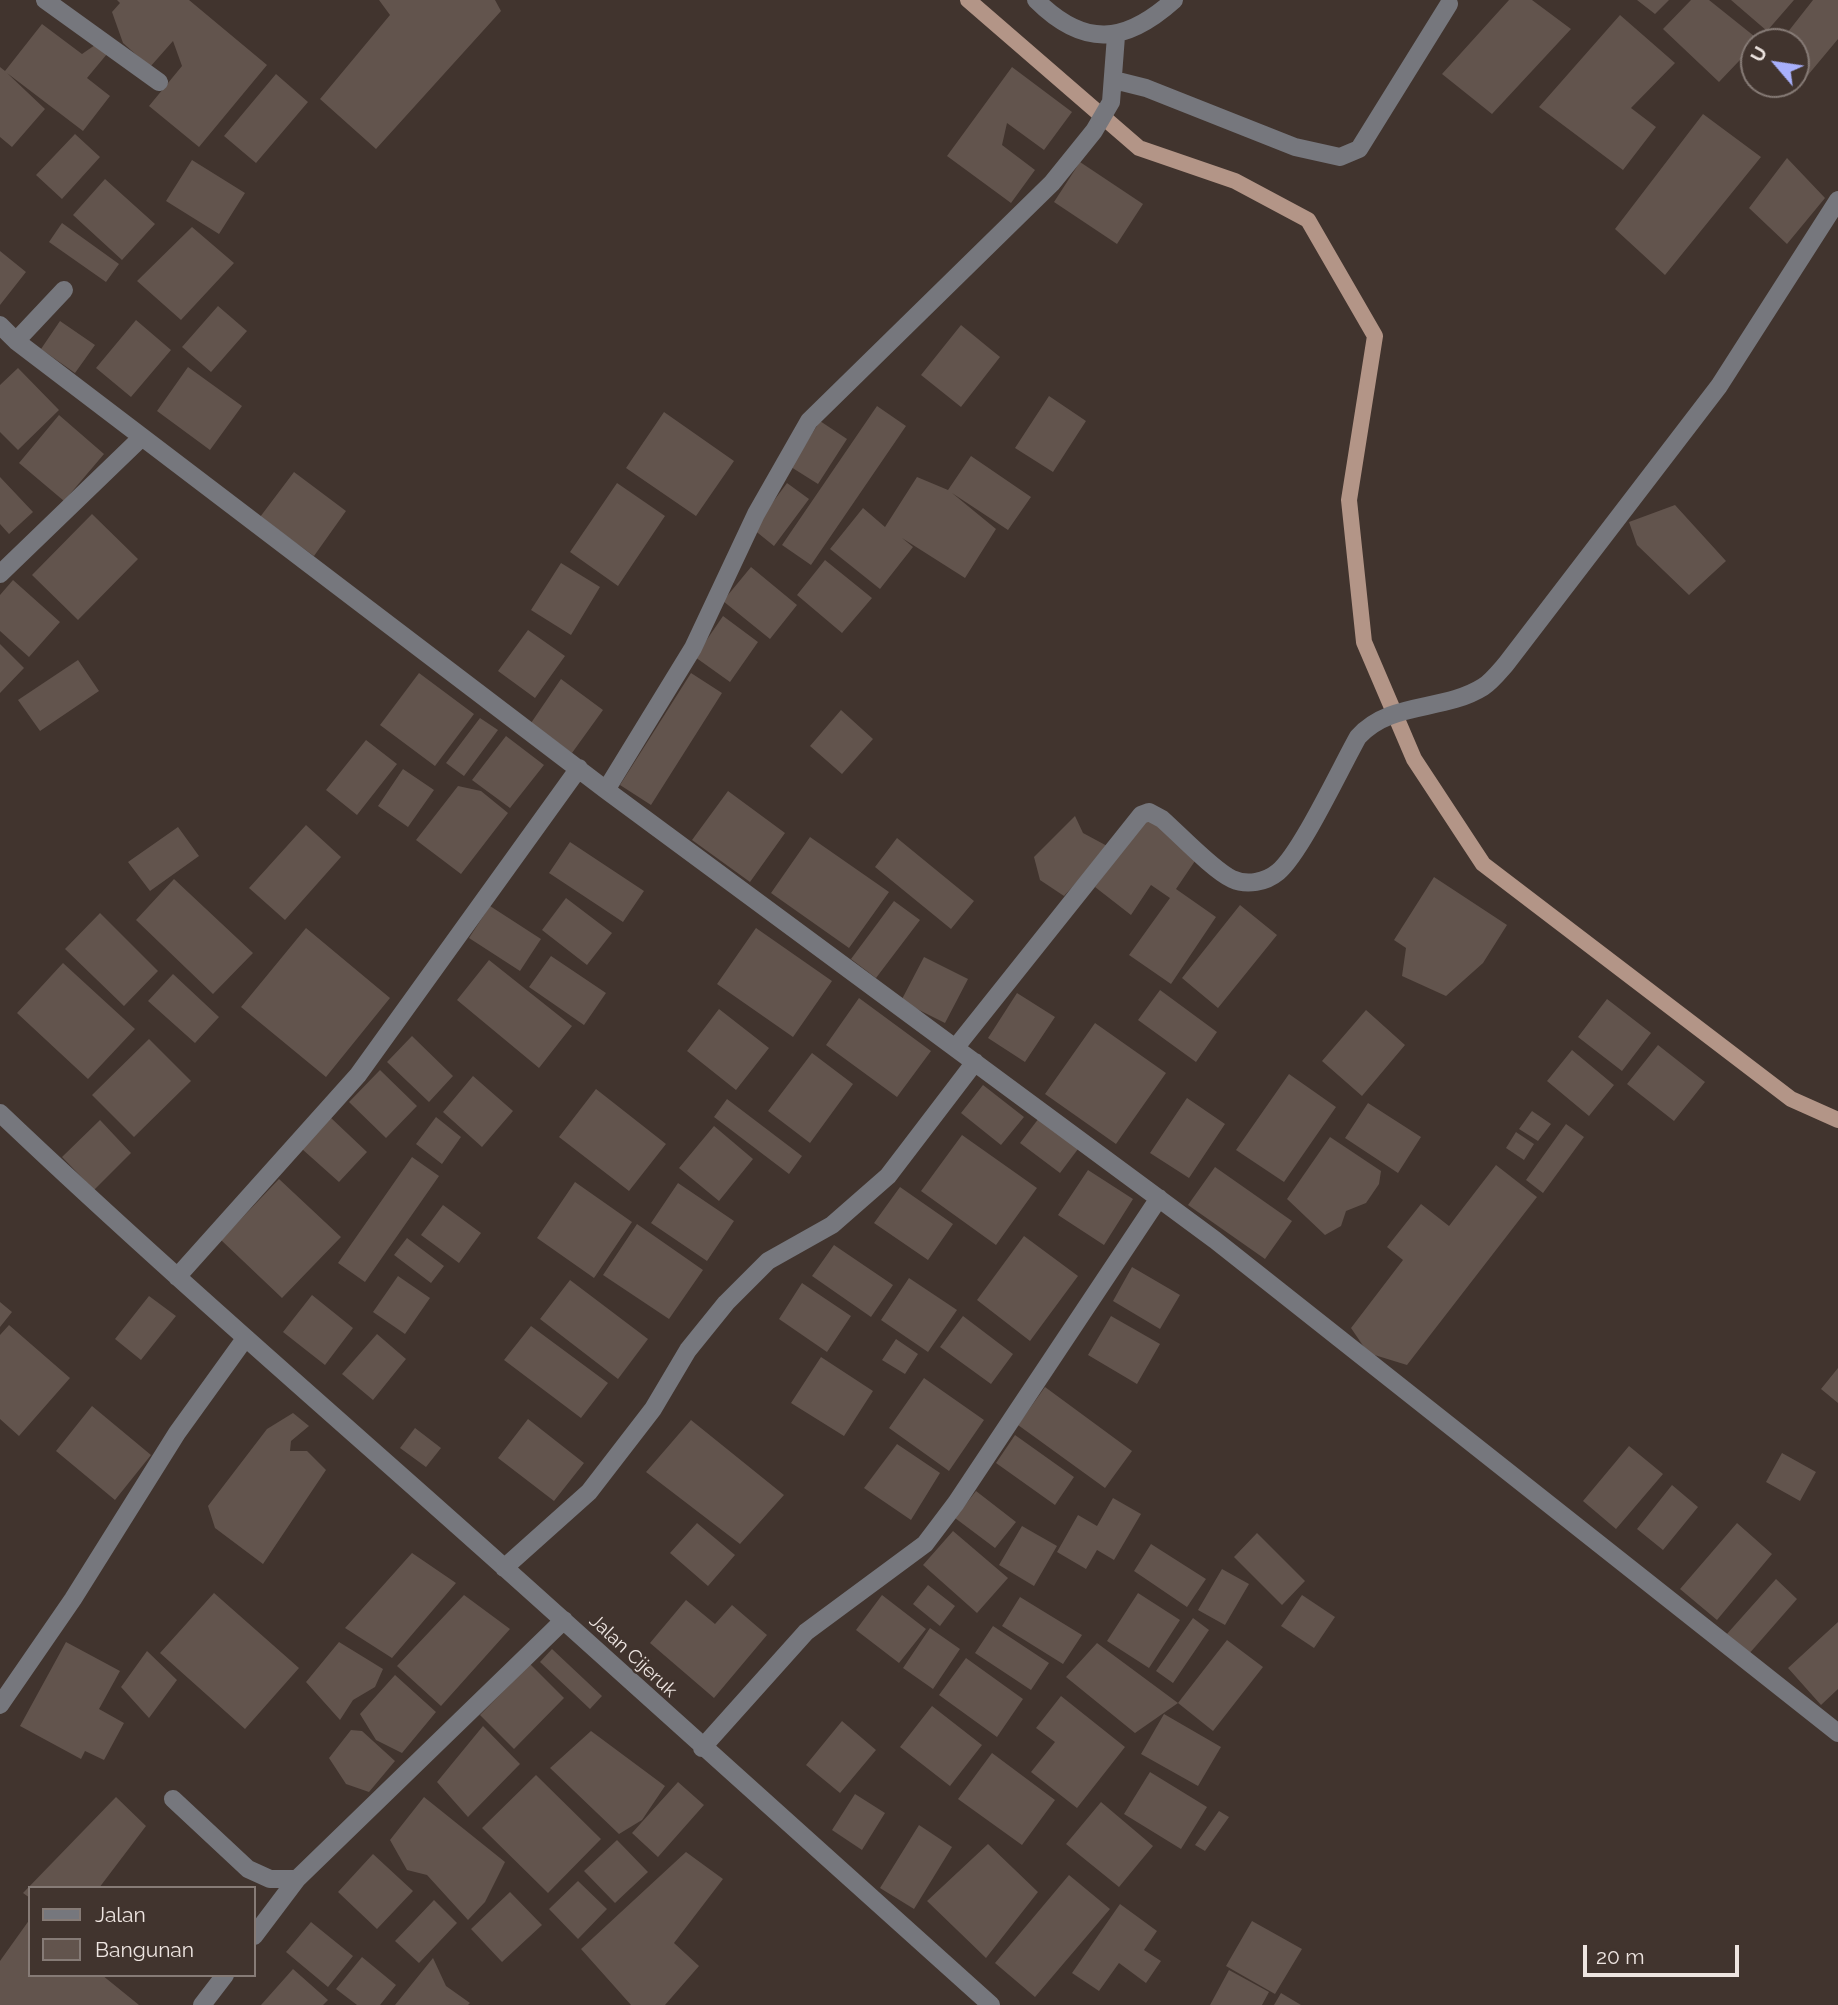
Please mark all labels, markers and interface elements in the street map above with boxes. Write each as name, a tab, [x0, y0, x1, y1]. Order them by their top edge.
north arrow	[1740, 28, 1810, 98]
text: U	[1745, 42, 1771, 65]
street label: Jalan Cijeruk	[584, 1610, 682, 1702]
legend	[28, 1886, 256, 1977]
text: Jalan	[95, 1902, 146, 1927]
scale bar	[1586, 1932, 1742, 1976]
text: Bangunan	[95, 1937, 194, 1962]
text: 20 m	[1596, 1944, 1644, 1969]

